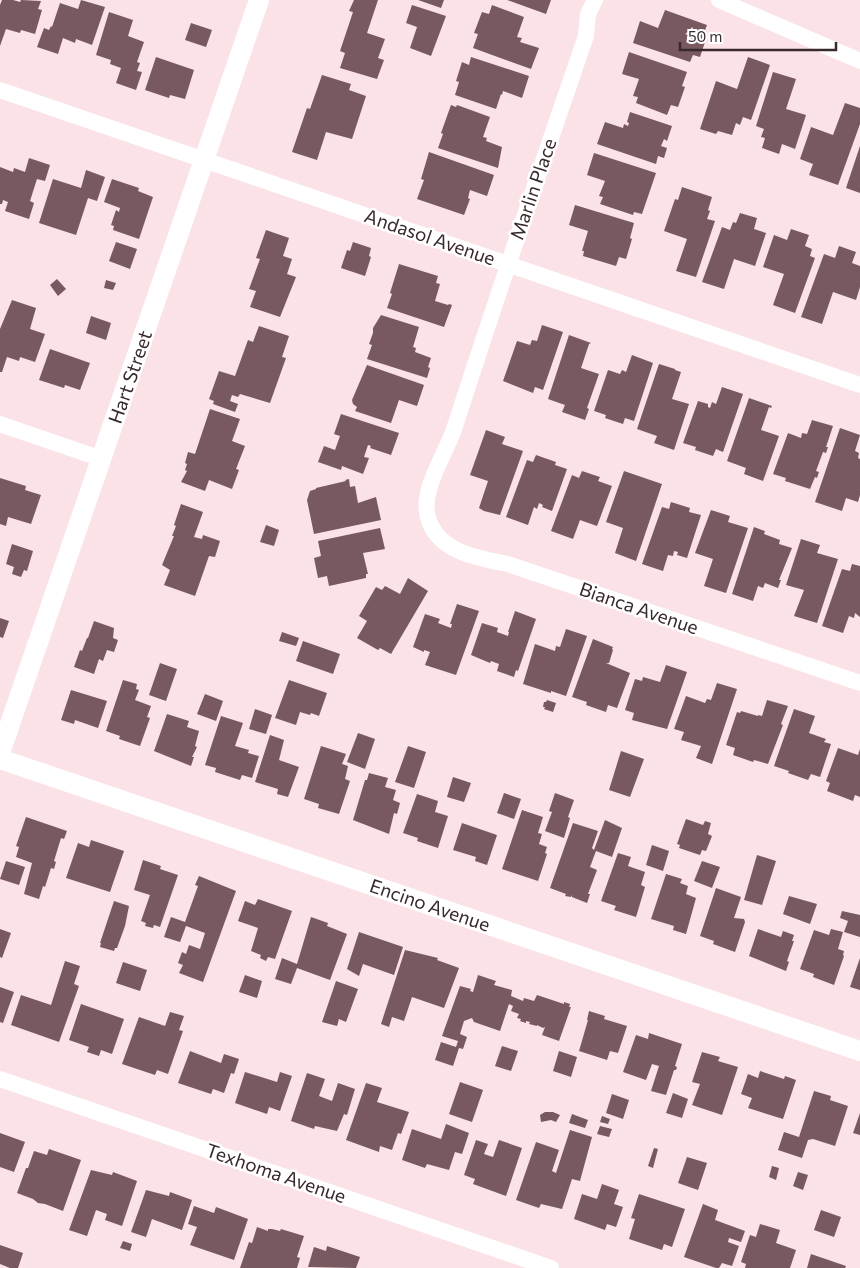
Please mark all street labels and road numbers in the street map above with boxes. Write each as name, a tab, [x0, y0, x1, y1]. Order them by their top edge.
street label: Marlin Place	[504, 135, 561, 243]
street label: Andasol Avenue	[362, 203, 499, 270]
street label: Hart Street	[103, 327, 156, 426]
street label: Bianca Avenue	[577, 576, 702, 639]
street label: Encino Avenue	[367, 873, 493, 936]
street label: Texhoma Avenue	[203, 1138, 349, 1207]

